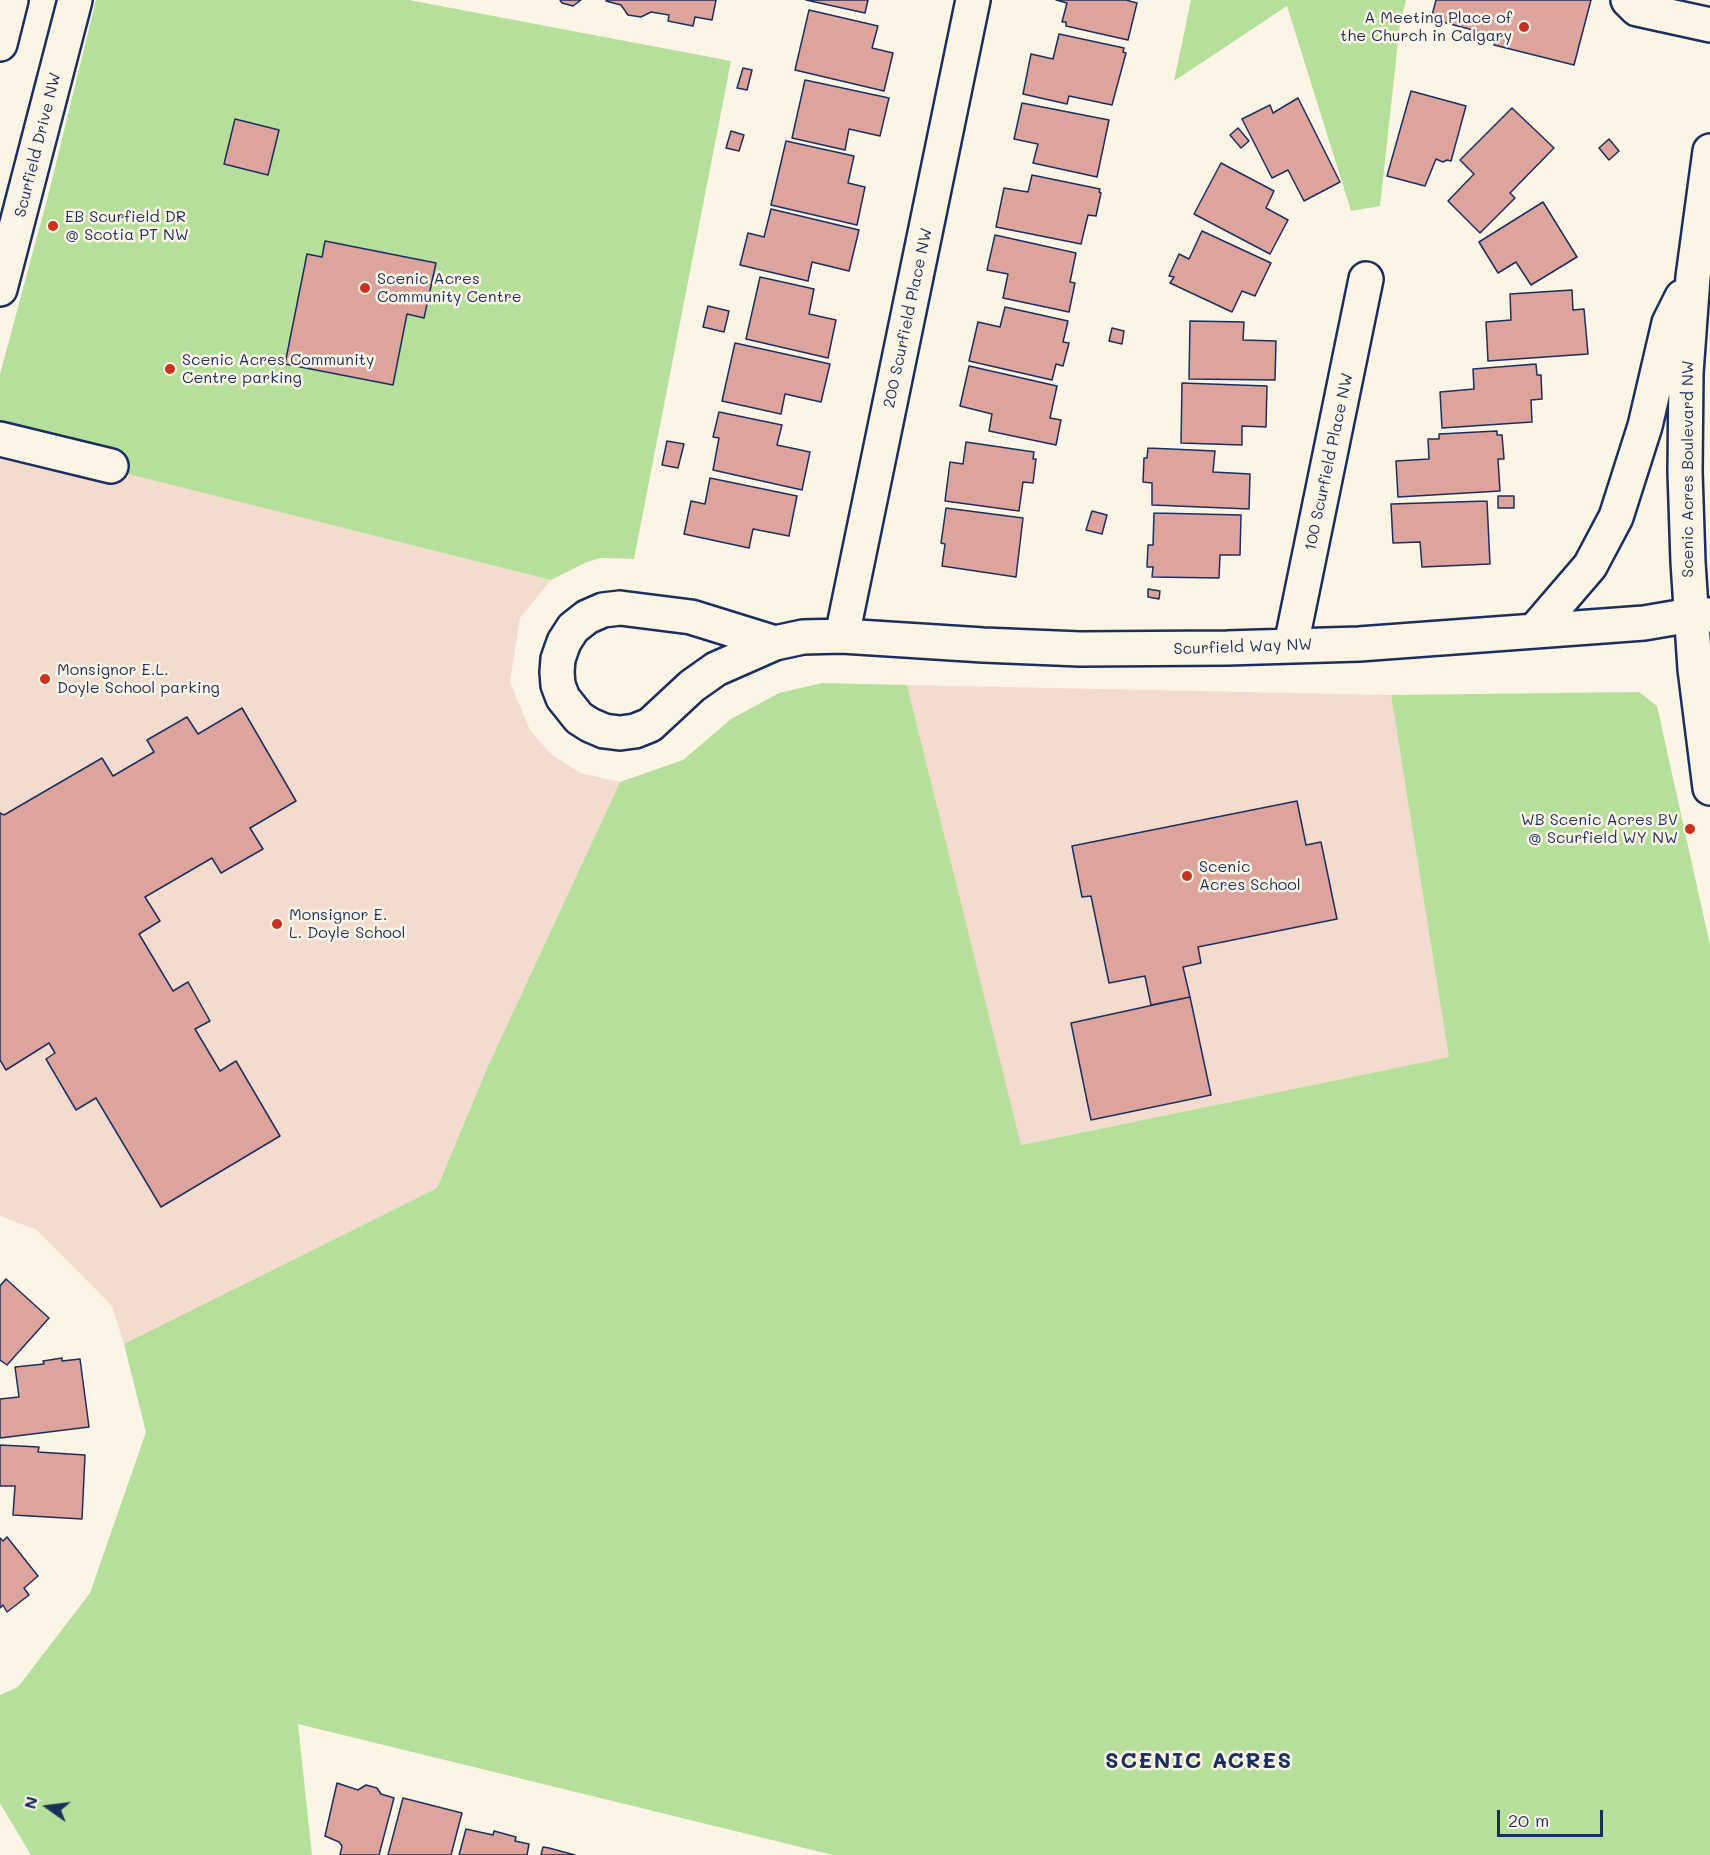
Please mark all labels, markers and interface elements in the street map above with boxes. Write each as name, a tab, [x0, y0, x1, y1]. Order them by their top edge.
place label: A Meeting Place of the Church in Calgary	[1340, 8, 1512, 46]
marker: A Meeting Place of the Church in Calgary	[1517, 20, 1531, 34]
street label: Scurfield Drive NW	[11, 71, 65, 219]
place label: EB Scurfield DR @ Scotia PT NW	[65, 207, 189, 245]
marker: EB Scurfield DR @ Scotia PT NW	[46, 219, 60, 233]
street label: 200 Scurfield Place NW	[880, 226, 936, 410]
place label: Scenic Acres Community Centre	[377, 269, 522, 307]
marker: Scenic Acres Community Centre	[358, 281, 372, 295]
place label: Scenic Acres Community Centre parking	[182, 350, 374, 388]
street label: Scenic Acres Boulevard NW	[1678, 360, 1698, 578]
marker: Scenic Acres Community Centre parking	[163, 362, 177, 376]
street label: 100 Scurfield Place NW	[1301, 371, 1357, 553]
street label: Scurfield Way NW	[1173, 635, 1313, 659]
place label: Monsignor E.L. Doyle School parking	[57, 660, 220, 698]
marker: Monsignor E.L. Doyle School parking	[38, 672, 52, 686]
place label: WB Scenic Acres BV @ Scurfield WY NW	[1521, 810, 1678, 848]
marker: WB Scenic Acres BV @ Scurfield WY NW	[1683, 822, 1697, 836]
place label: Scenic Acres School	[1199, 857, 1301, 895]
marker: Scenic Acres School	[1180, 869, 1194, 883]
place label: Monsignor E. L. Doyle School	[289, 905, 406, 943]
marker: Monsignor E. L. Doyle School	[270, 917, 284, 931]
district label: SCENIC ACRES	[1105, 1748, 1293, 1774]
north arrow	[18, 1777, 78, 1837]
text: N	[18, 1794, 42, 1811]
scale bar	[1500, 1798, 1606, 1836]
text: 20 m	[1508, 1808, 1549, 1832]

